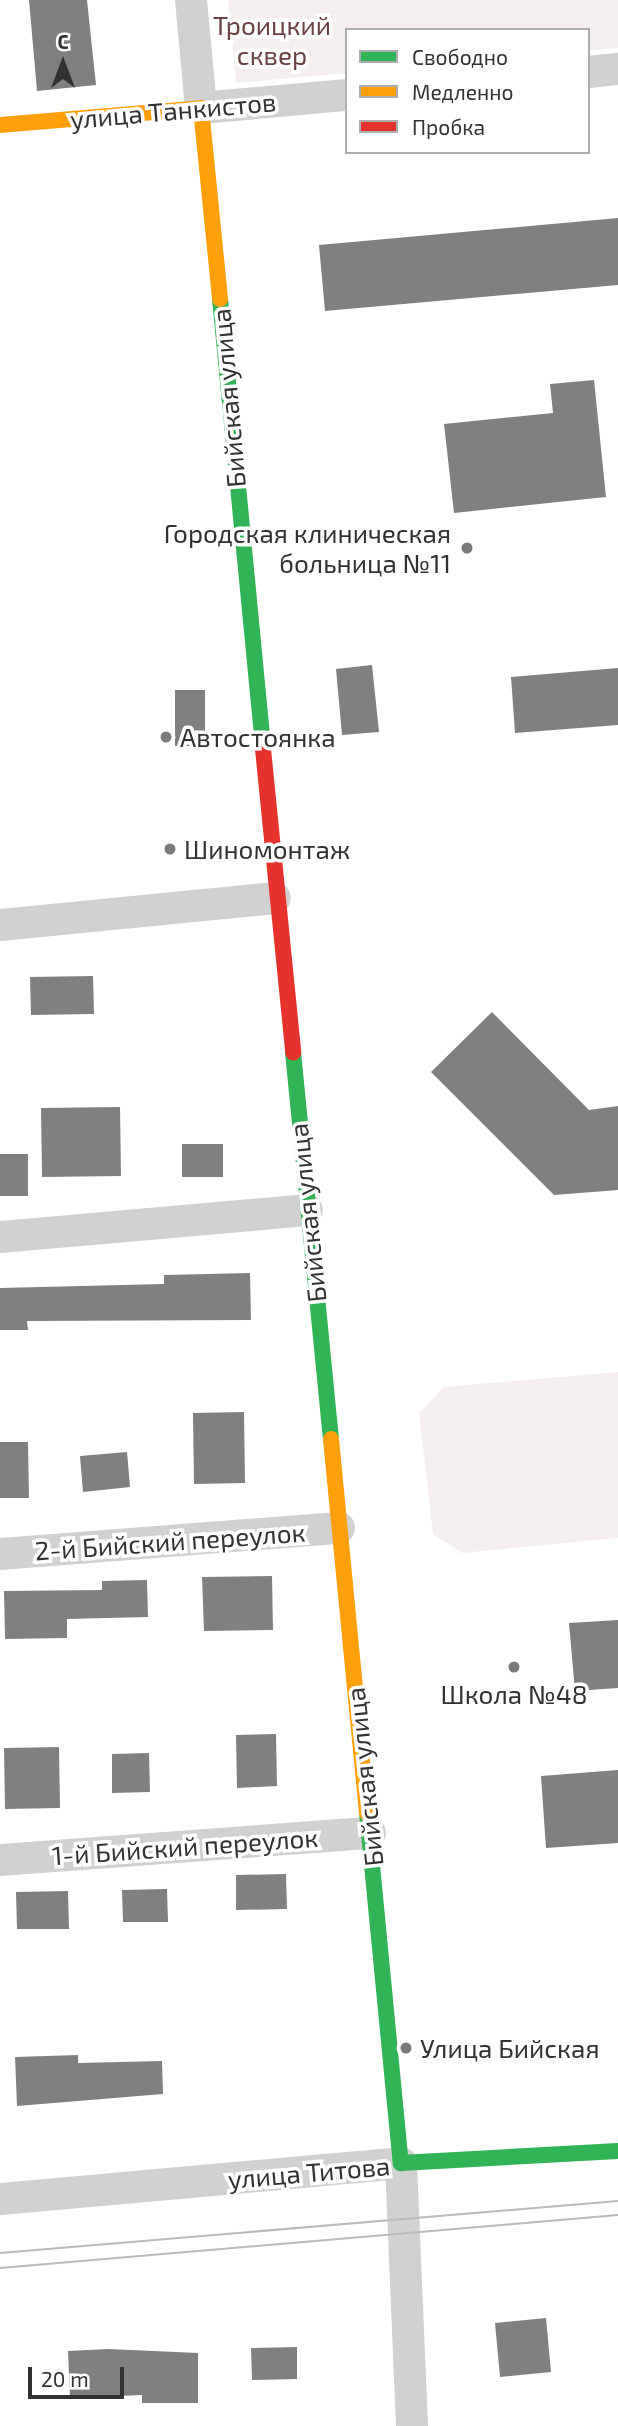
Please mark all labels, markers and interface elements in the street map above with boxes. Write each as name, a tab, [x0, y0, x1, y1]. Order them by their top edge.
park label: Троицкий сквер	[213, 9, 331, 70]
north arrow	[28, 28, 98, 98]
legend	[345, 28, 590, 154]
text: С	[57, 30, 69, 53]
text: Свободно	[412, 44, 508, 69]
text: Медленно	[412, 79, 514, 104]
street label: улица Танкистов	[69, 85, 277, 135]
text: Пробка	[412, 114, 485, 139]
street label: Бийская улица	[205, 307, 251, 489]
place label: Городская клиническая больница №11	[164, 517, 451, 578]
marker: Городская клиническая больница №11	[457, 538, 477, 558]
place label: Автостоянка	[180, 721, 336, 753]
marker: Автостоянка	[158, 729, 174, 745]
place label: Шиномонтаж	[184, 833, 350, 865]
marker: Шиномонтаж	[162, 841, 178, 857]
street label: Бийская улица	[282, 1122, 332, 1304]
street label: 2-й Бийский переулок	[34, 1516, 306, 1566]
marker: Школа №48	[506, 1659, 522, 1675]
place label: Школа №48	[441, 1678, 587, 1710]
street label: Бийская улица	[339, 1686, 389, 1868]
street label: 1-й Бийский переулок	[51, 1821, 319, 1871]
place label: Улица Бийская	[420, 2032, 600, 2064]
marker: Улица Бийская	[398, 2040, 414, 2056]
street label: улица Титова	[227, 2149, 391, 2195]
scale bar	[32, 2352, 128, 2396]
text: 20 m	[41, 2366, 89, 2391]

